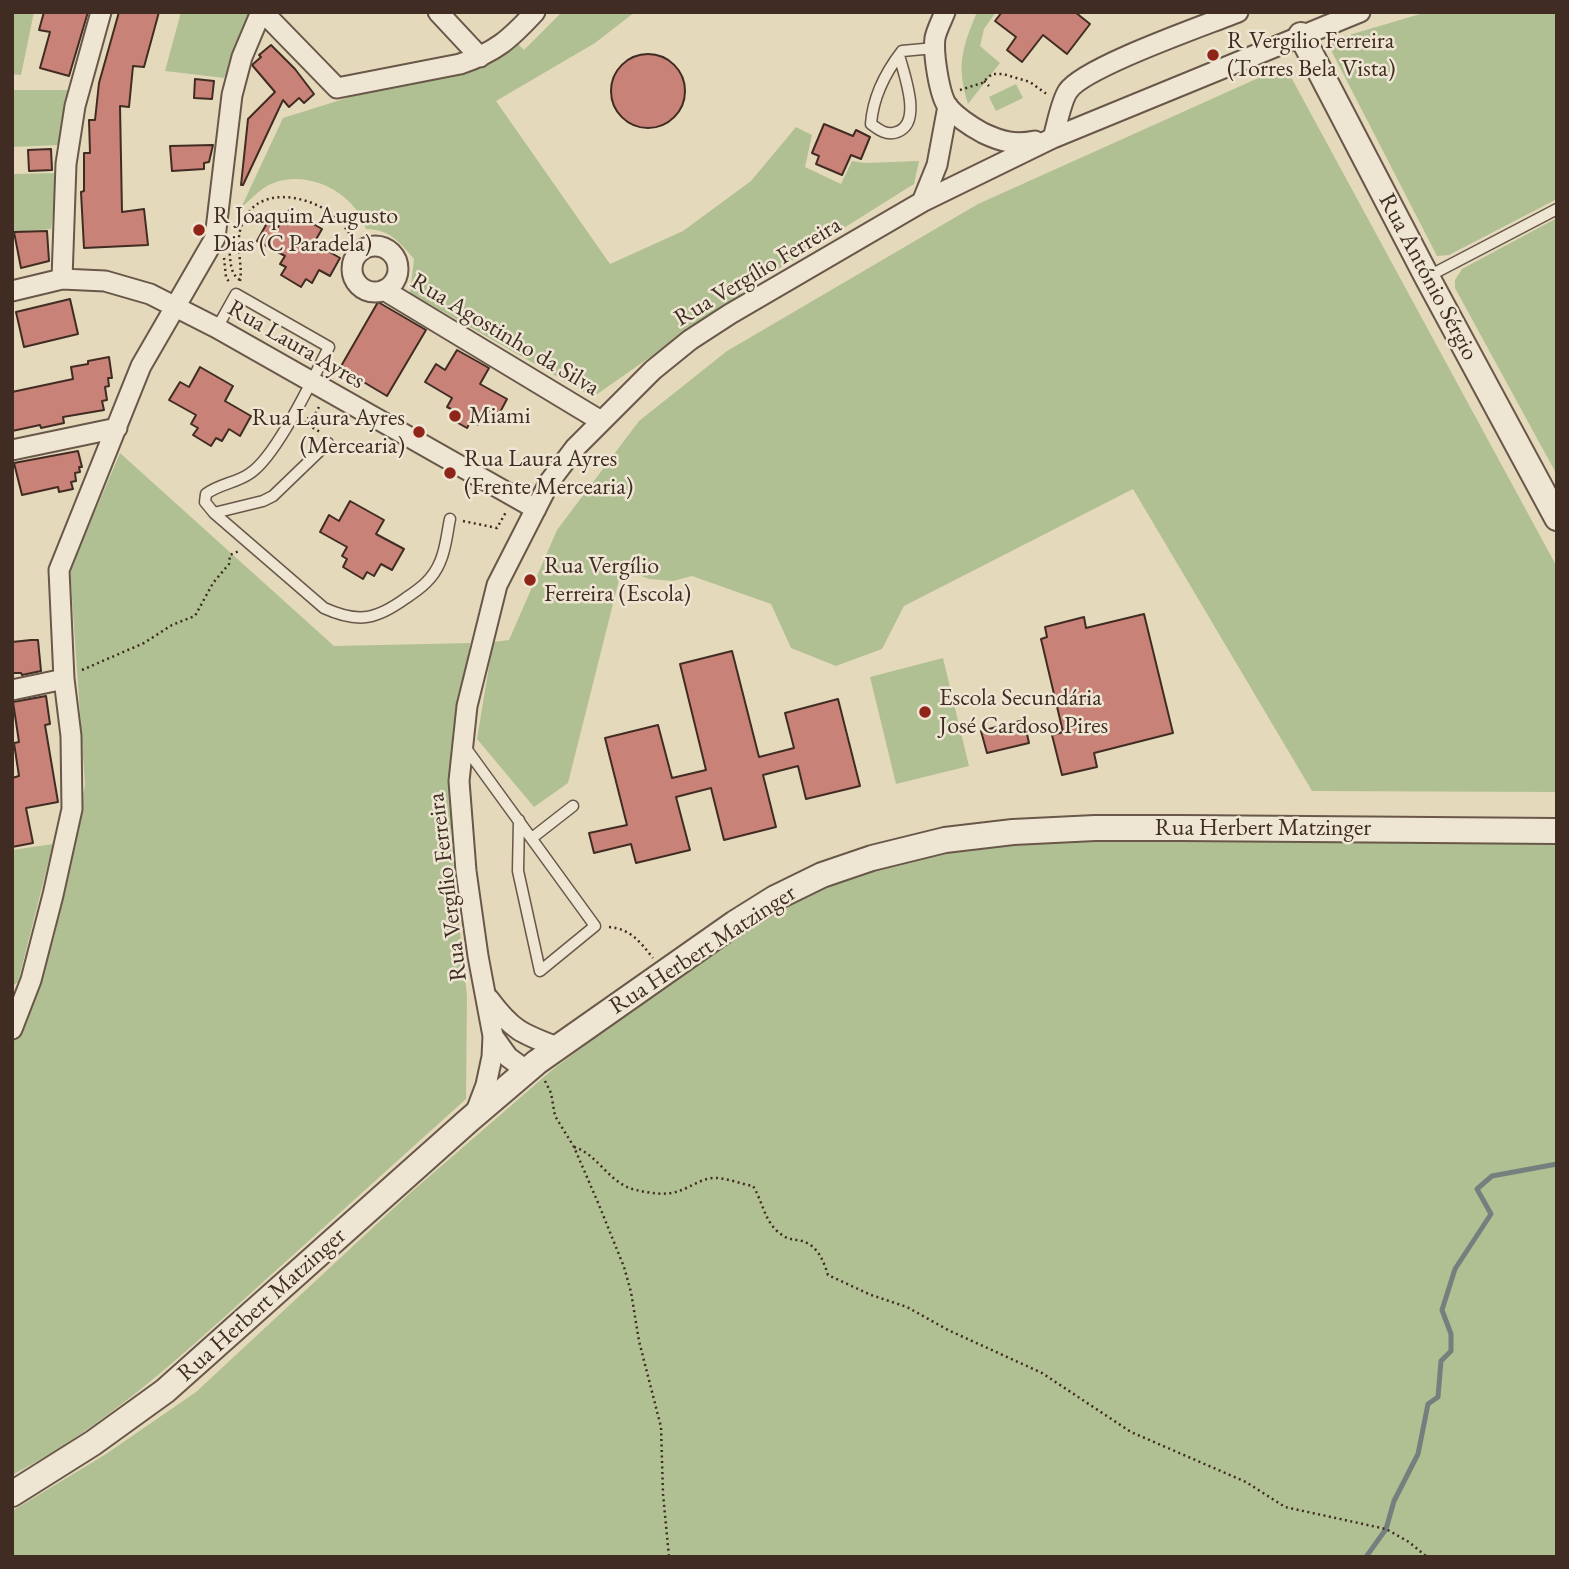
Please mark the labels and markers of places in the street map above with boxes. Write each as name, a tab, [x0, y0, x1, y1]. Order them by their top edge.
place label: R Vergilio Ferreira (Torres Bela Vista)	[1227, 27, 1395, 83]
marker: R Vergilio Ferreira (Torres Bela Vista)	[1205, 47, 1221, 63]
place label: R Joaquim Augusto Dias (C Paradela)	[213, 202, 398, 258]
marker: R Joaquim Augusto Dias (C Paradela)	[191, 222, 207, 238]
place label: Miami	[469, 402, 531, 430]
place label: Rua Laura Ayres (Mercearia)	[252, 404, 405, 460]
marker: Miami	[447, 408, 463, 424]
marker: Rua Laura Ayres (Mercearia)	[411, 424, 427, 440]
place label: Rua Laura Ayres (Frente Mercearia)	[464, 445, 633, 501]
marker: Rua Laura Ayres (Frente Mercearia)	[442, 465, 458, 481]
place label: Rua Vergílio Ferreira (Escola)	[544, 552, 691, 608]
marker: Rua Vergílio Ferreira (Escola)	[522, 572, 538, 588]
place label: Escola Secundária José Cardoso Pires	[939, 684, 1108, 740]
marker: Escola Secundária José Cardoso Pires	[917, 704, 933, 720]

